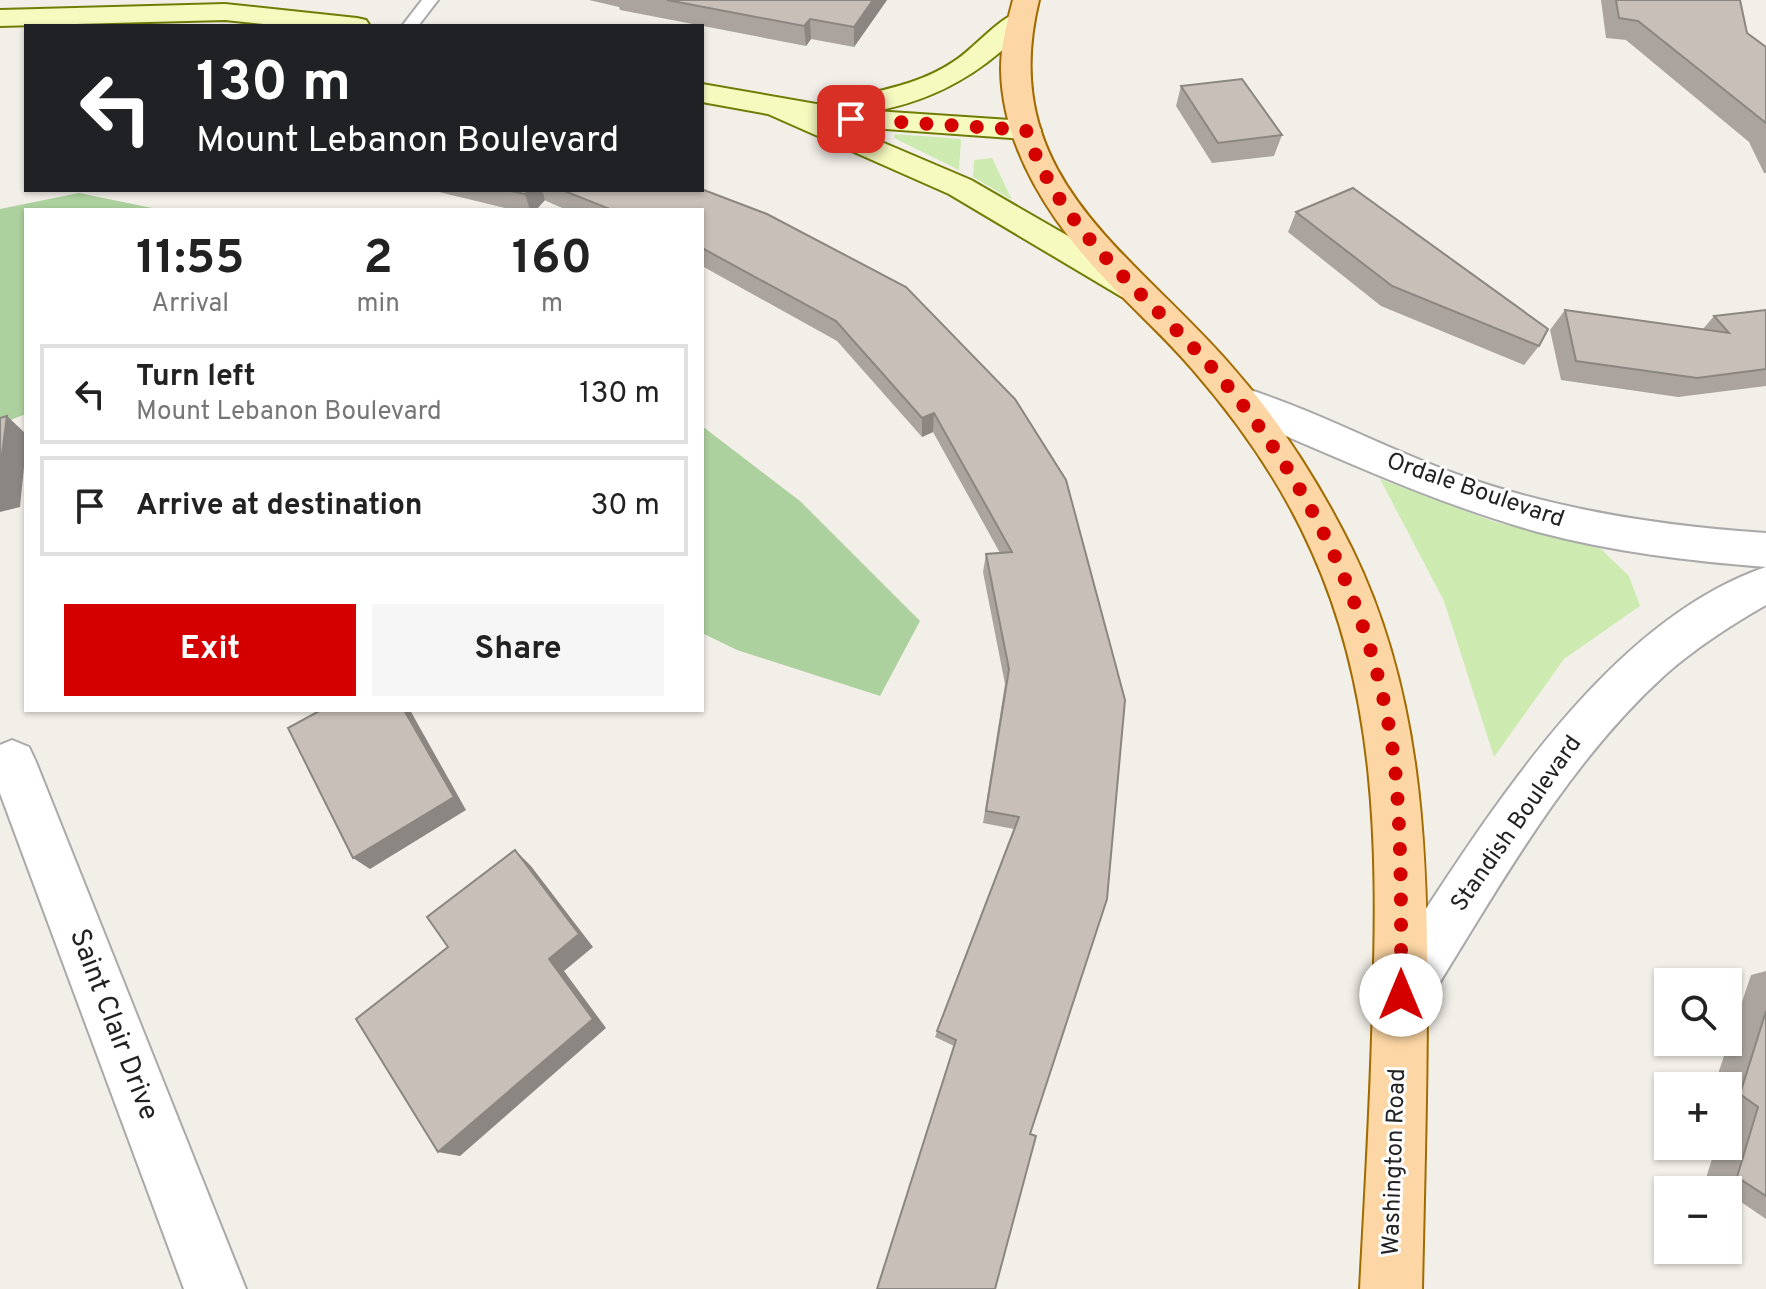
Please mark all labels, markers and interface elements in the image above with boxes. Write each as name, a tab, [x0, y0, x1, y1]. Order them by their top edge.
text: 130 m	[196, 50, 351, 120]
icon: left	[64, 56, 168, 160]
pin	[817, 85, 885, 153]
icon: arrive	[829, 97, 873, 141]
text: Mount Lebanon Boulevard	[196, 119, 619, 165]
text: 11:55	[136, 230, 245, 290]
text: 2	[364, 230, 393, 290]
text: 160	[512, 230, 592, 290]
text: Arrival	[152, 288, 229, 321]
text: min	[357, 288, 400, 321]
text: m	[541, 288, 563, 321]
text: Turn left	[136, 359, 256, 396]
icon: left	[68, 372, 112, 416]
text: 130 m	[579, 376, 660, 413]
text: Mount Lebanon Boulevard	[136, 396, 442, 429]
street label: Ordale Boulevard	[1382, 447, 1568, 535]
icon: arrive	[68, 484, 112, 528]
text: Arrive at destination	[136, 488, 422, 525]
text: 30 m	[591, 488, 660, 525]
button: Exit	[64, 604, 356, 696]
button: Share	[372, 604, 664, 696]
street label: Standish Boulevard	[1445, 730, 1589, 918]
street label: Saint Clair Drive	[60, 924, 166, 1126]
position arrow	[1359, 953, 1443, 1037]
map controls	[1654, 968, 1742, 1264]
button: search	[1654, 968, 1742, 1056]
street label: Washington Road	[1377, 1068, 1413, 1256]
button: +	[1654, 1072, 1742, 1160]
button: −	[1654, 1176, 1742, 1264]

